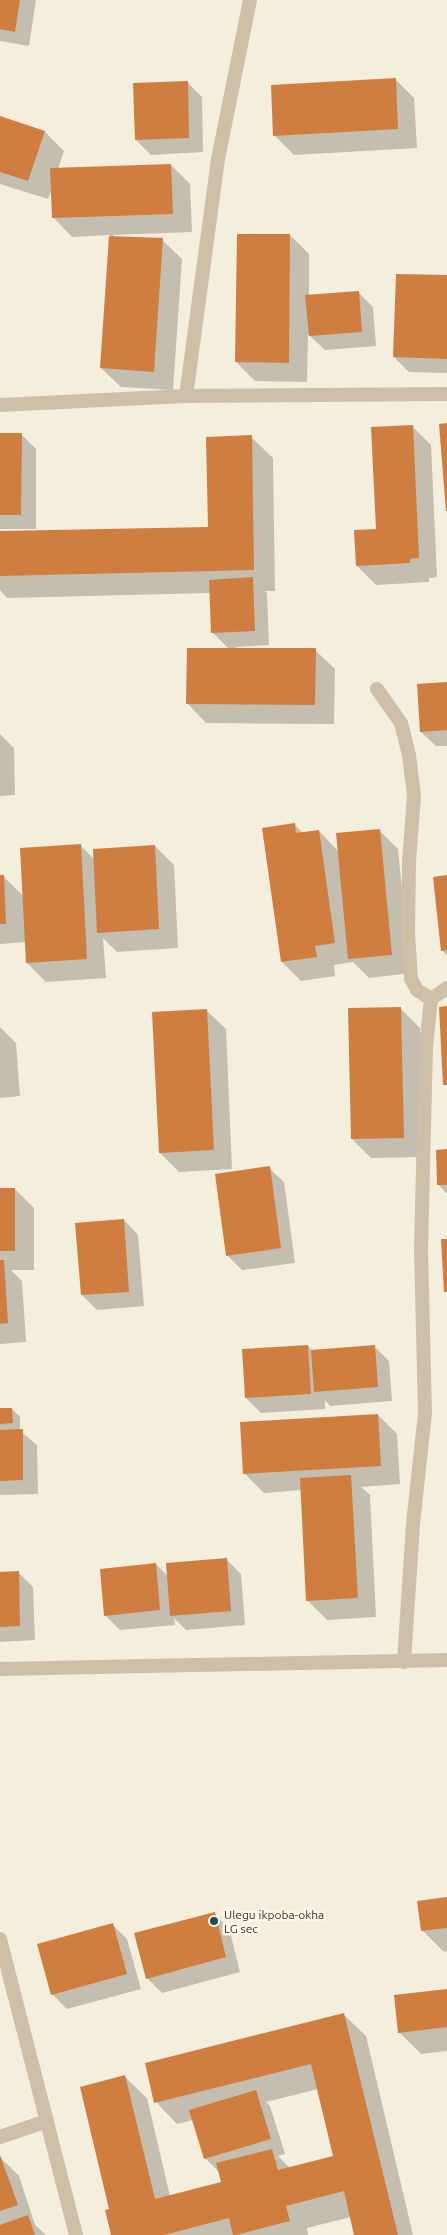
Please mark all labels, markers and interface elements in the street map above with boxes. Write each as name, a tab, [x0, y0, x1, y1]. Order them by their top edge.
place label: Ulegu ikpoba-okha LG sec	[224, 1908, 324, 1935]
marker: Ulegu ikpoba-okha LG sec	[208, 1915, 220, 1927]

